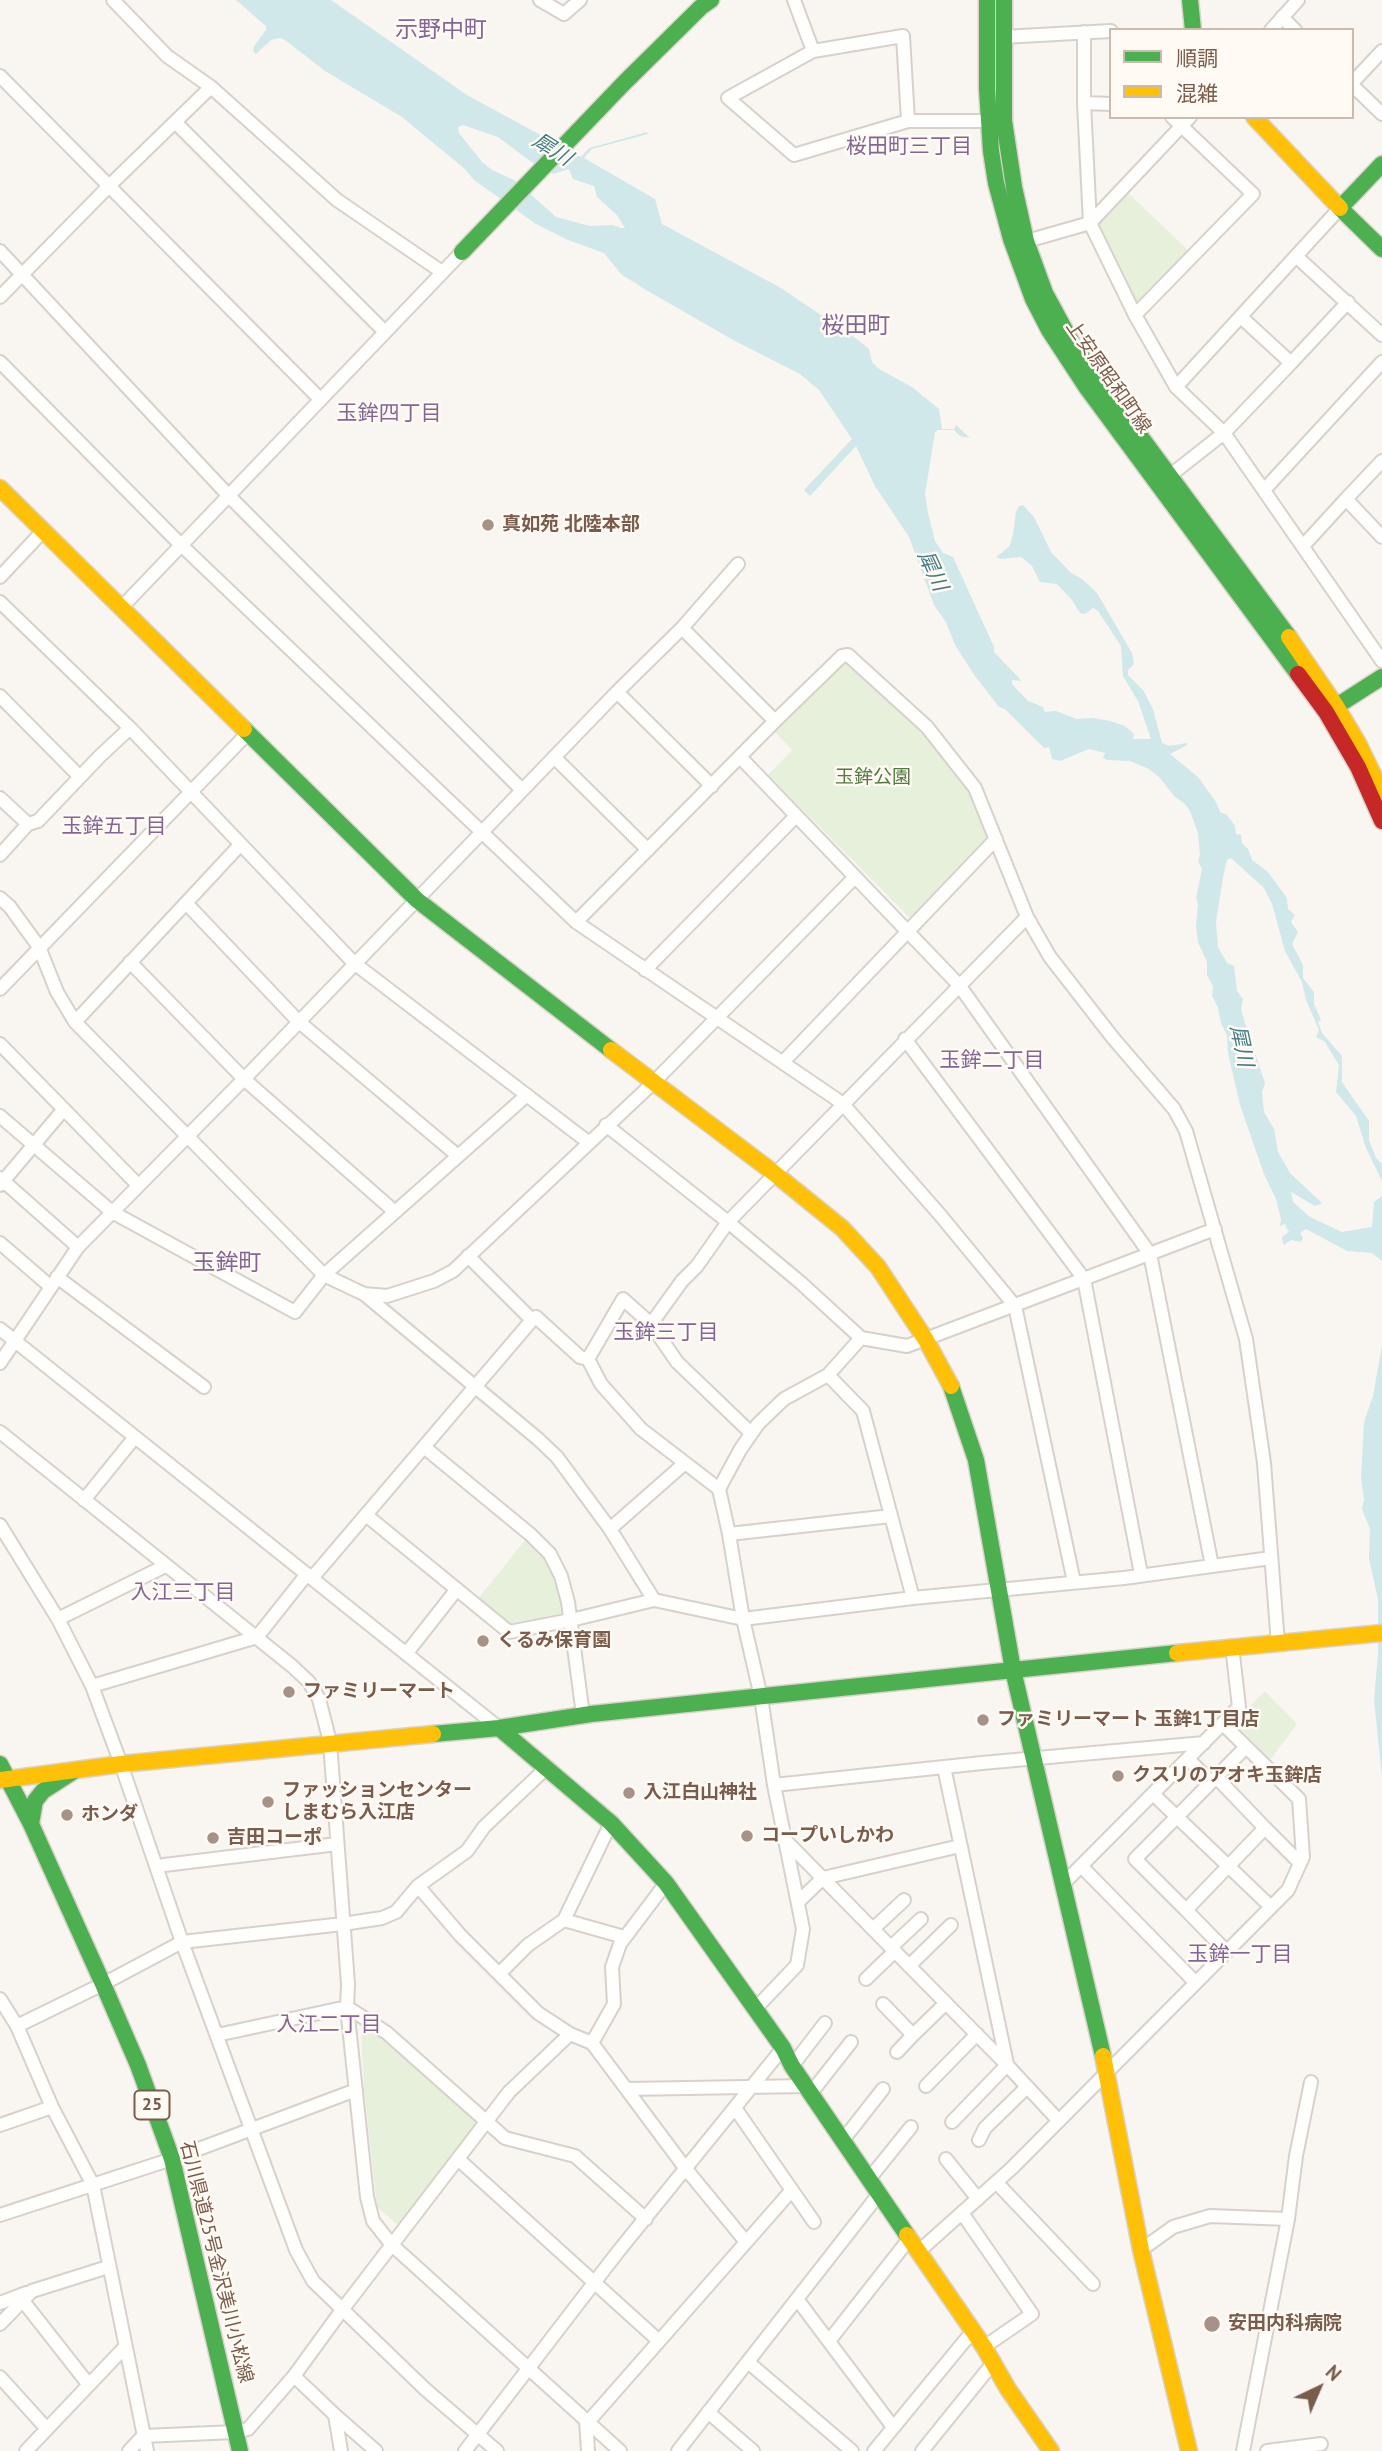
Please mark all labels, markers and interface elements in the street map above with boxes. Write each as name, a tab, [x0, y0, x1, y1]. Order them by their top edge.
district label: 示野中町	[395, 16, 487, 44]
legend	[1109, 28, 1354, 119]
text: 順調	[1176, 45, 1218, 72]
text: 混雑	[1176, 80, 1218, 107]
water label: 犀川	[528, 128, 576, 172]
district label: 桜田町三丁目	[846, 134, 972, 160]
district label: 桜田町	[822, 312, 890, 340]
street label: 上安原昭和町線	[1061, 316, 1155, 438]
district label: 玉鉾四丁目	[337, 401, 441, 427]
place label: 真如苑 北陸本部	[502, 514, 640, 536]
marker: 真如苑 北陸本部	[480, 517, 496, 533]
water label: 犀川	[912, 547, 952, 595]
park label: 玉鉾公園	[835, 767, 911, 789]
district label: 玉鉾五丁目	[62, 814, 166, 840]
water label: 犀川	[1224, 1023, 1258, 1069]
district label: 玉鉾二丁目	[940, 1048, 1044, 1074]
district label: 玉鉾町	[193, 1249, 261, 1277]
district label: 玉鉾三丁目	[614, 1320, 718, 1346]
district label: 入江三丁目	[131, 1580, 235, 1606]
place label: くるみ保育園	[497, 1630, 611, 1652]
marker: くるみ保育園	[475, 1633, 491, 1649]
place label: ファミリーマート	[303, 1681, 455, 1703]
marker: ファミリーマート	[281, 1684, 297, 1700]
place label: ファミリーマート 玉鉾1丁目店	[997, 1709, 1260, 1731]
marker: ファミリーマート 玉鉾1丁目店	[975, 1712, 991, 1728]
place label: クスリのアオキ玉鉾店	[1132, 1765, 1322, 1787]
marker: クスリのアオキ玉鉾店	[1110, 1768, 1126, 1784]
place label: ファッションセンター しまむら入江店	[282, 1780, 472, 1824]
place label: 入江白山神社	[643, 1782, 757, 1804]
marker: 入江白山神社	[621, 1785, 637, 1801]
marker: ファッションセンター しまむら入江店	[260, 1794, 276, 1810]
place label: ホンダ	[81, 1804, 138, 1826]
marker: ホンダ	[59, 1807, 75, 1823]
place label: コープいしかわ	[761, 1825, 894, 1847]
place label: 吉田コーポ	[227, 1827, 322, 1849]
marker: コープいしかわ	[739, 1828, 755, 1844]
marker: 吉田コーポ	[205, 1830, 221, 1846]
district label: 玉鉾一丁目	[1188, 1942, 1292, 1968]
district label: 入江二丁目	[277, 2012, 381, 2038]
road number: 25	[134, 2090, 170, 2120]
street label: 石川県道25号金沢美川小松線	[175, 2139, 257, 2385]
place label: 安田内科病院	[1228, 2313, 1342, 2335]
marker: 安田内科病院	[1202, 2314, 1222, 2334]
north arrow	[1284, 2353, 1354, 2423]
text: N	[1321, 2360, 1346, 2386]

